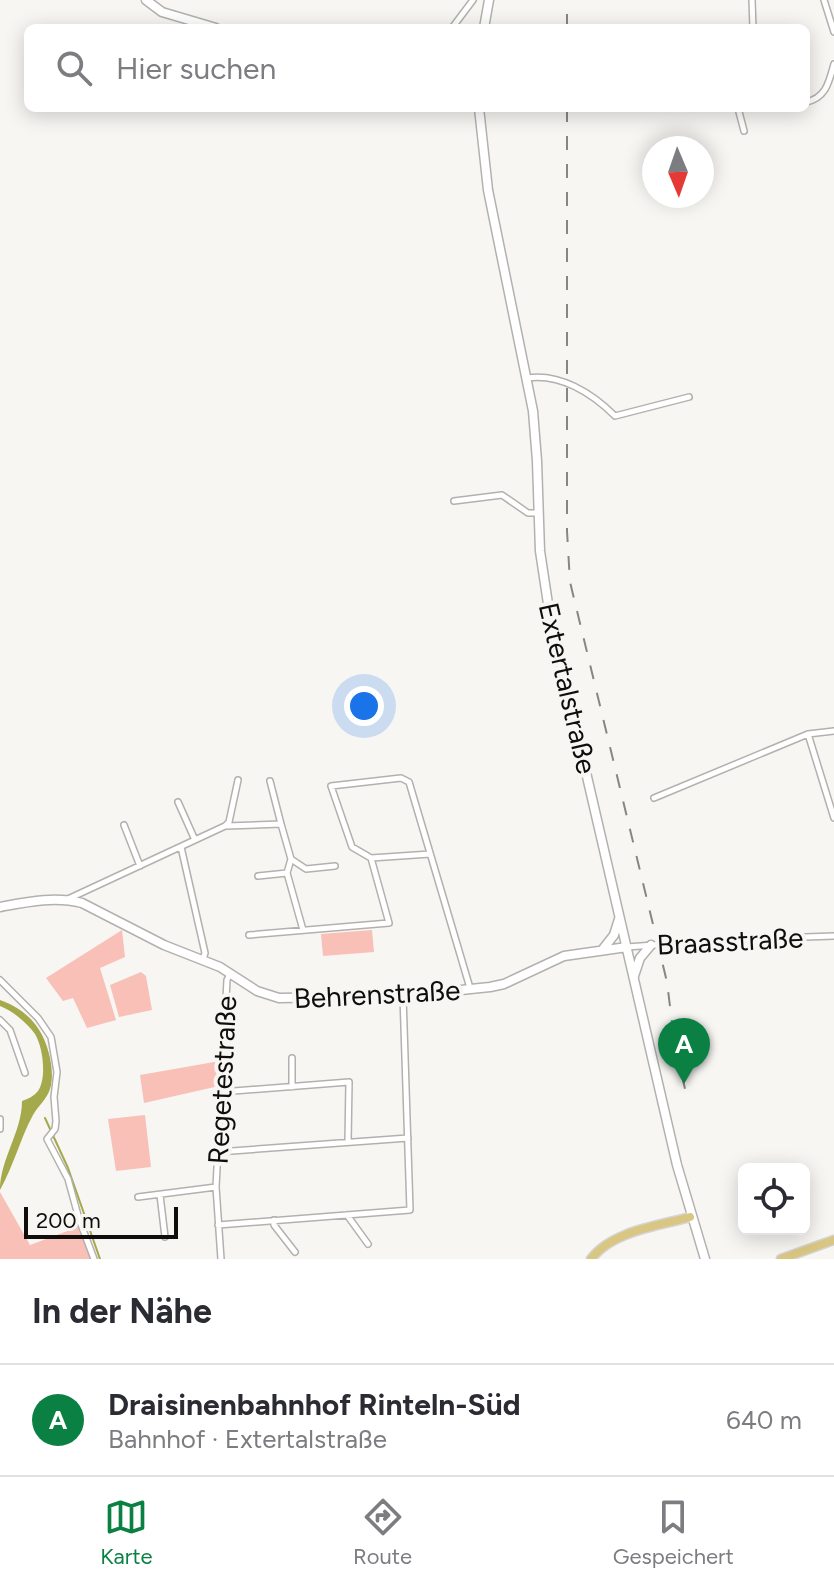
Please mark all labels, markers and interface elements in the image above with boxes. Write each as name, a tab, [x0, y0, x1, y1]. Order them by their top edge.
search box	[24, 24, 810, 112]
icon: search	[52, 46, 96, 90]
text: Hier suchen	[116, 50, 276, 87]
north arrow	[642, 136, 714, 208]
street label: Extertalstraße	[532, 599, 604, 777]
your location	[344, 686, 384, 726]
street label: Braasstraße	[656, 920, 804, 962]
street label: Behrenstraße	[293, 973, 461, 1015]
street label: Regetestraße	[201, 995, 243, 1165]
pin: A	[658, 1018, 710, 1084]
map controls	[738, 1163, 810, 1235]
button: locate	[738, 1163, 810, 1235]
scale bar	[24, 1203, 178, 1239]
text: 200 m	[36, 1207, 101, 1234]
text: In der Nähe	[32, 1291, 212, 1332]
text: Draisinenbahnhof Rinteln-Süd	[108, 1386, 521, 1423]
text: A	[49, 1404, 67, 1436]
text: 640 m	[726, 1404, 802, 1436]
text: Bahnhof · Extertalstraße	[108, 1423, 387, 1455]
tab: Karte	[100, 1495, 152, 1570]
tab: Route	[353, 1495, 412, 1570]
tab: Gespeichert	[613, 1495, 734, 1570]

